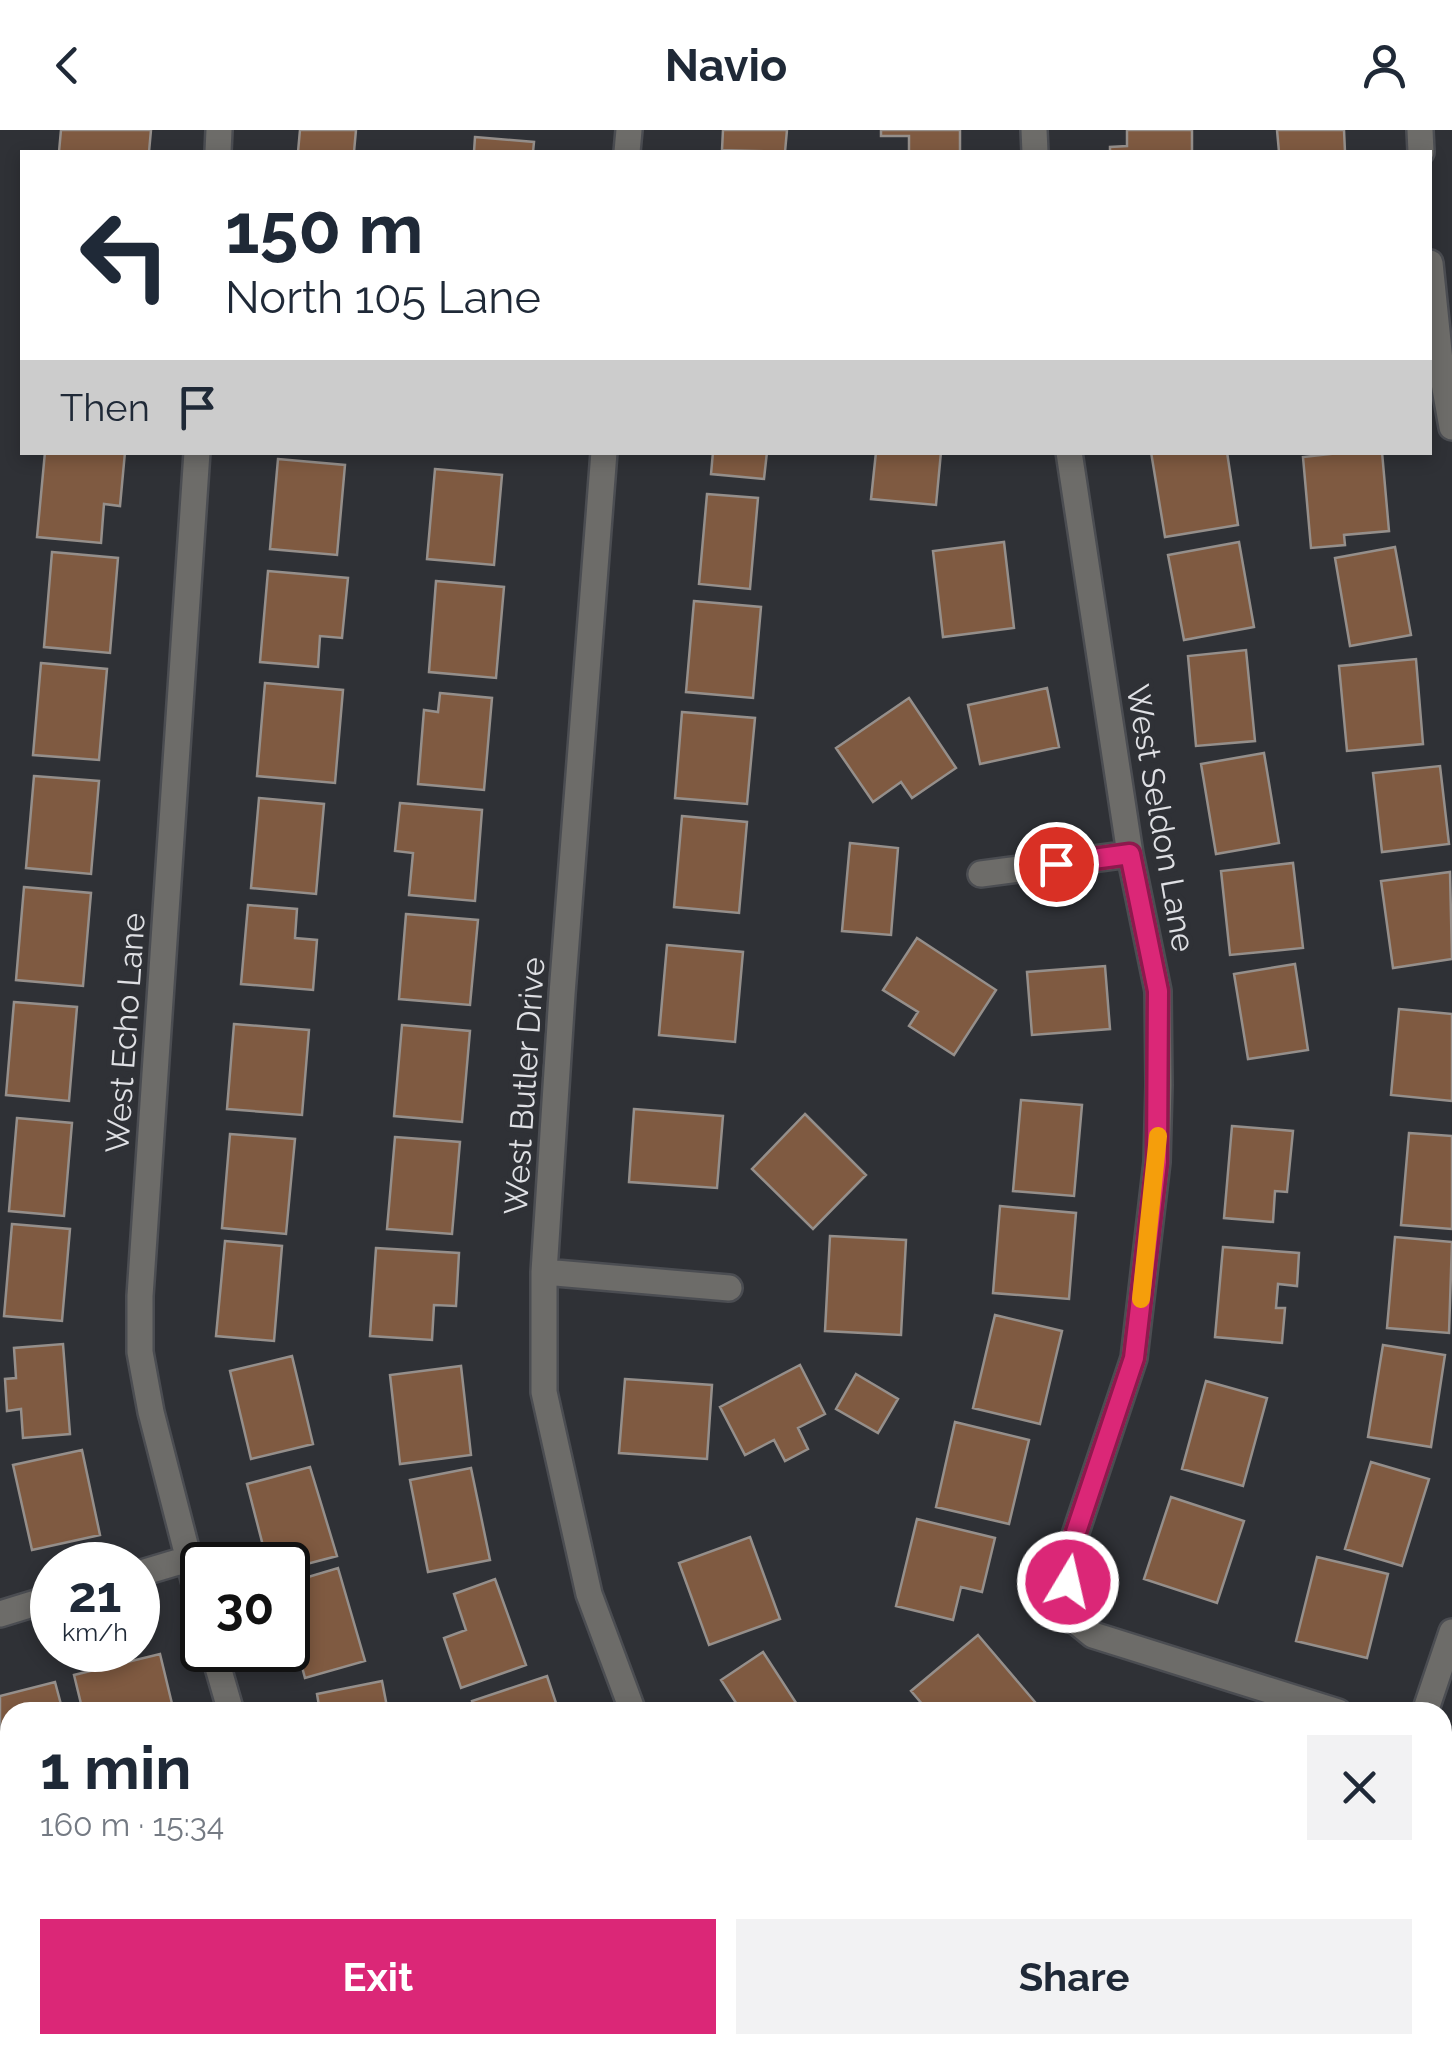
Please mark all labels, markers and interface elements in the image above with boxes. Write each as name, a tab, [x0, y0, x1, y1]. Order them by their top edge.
icon: back	[40, 38, 95, 93]
icon: person	[1357, 38, 1412, 93]
text: Navio	[665, 39, 787, 92]
text: 150 m	[225, 187, 423, 269]
icon: left	[60, 190, 190, 320]
text: North 105 Lane	[225, 271, 541, 324]
icon: arrive	[170, 380, 225, 435]
text: Then	[60, 385, 150, 430]
street label: West Seldon Lane	[1119, 682, 1203, 954]
pin	[1014, 822, 1099, 907]
icon: arrive	[1029, 837, 1084, 892]
street label: West Echo Lane	[98, 912, 152, 1154]
street label: West Butler Drive	[497, 956, 551, 1216]
position arrow	[1016, 1530, 1120, 1634]
speed limit sign: 30	[180, 1542, 310, 1672]
text: 21	[69, 1565, 121, 1624]
text: km/h	[62, 1617, 128, 1647]
text: 1 min	[40, 1733, 191, 1803]
button: close	[1307, 1735, 1412, 1840]
text: 160 m · 15:34	[40, 1806, 224, 1843]
button: Exit	[40, 1919, 716, 2034]
button: Share	[736, 1919, 1412, 2034]

